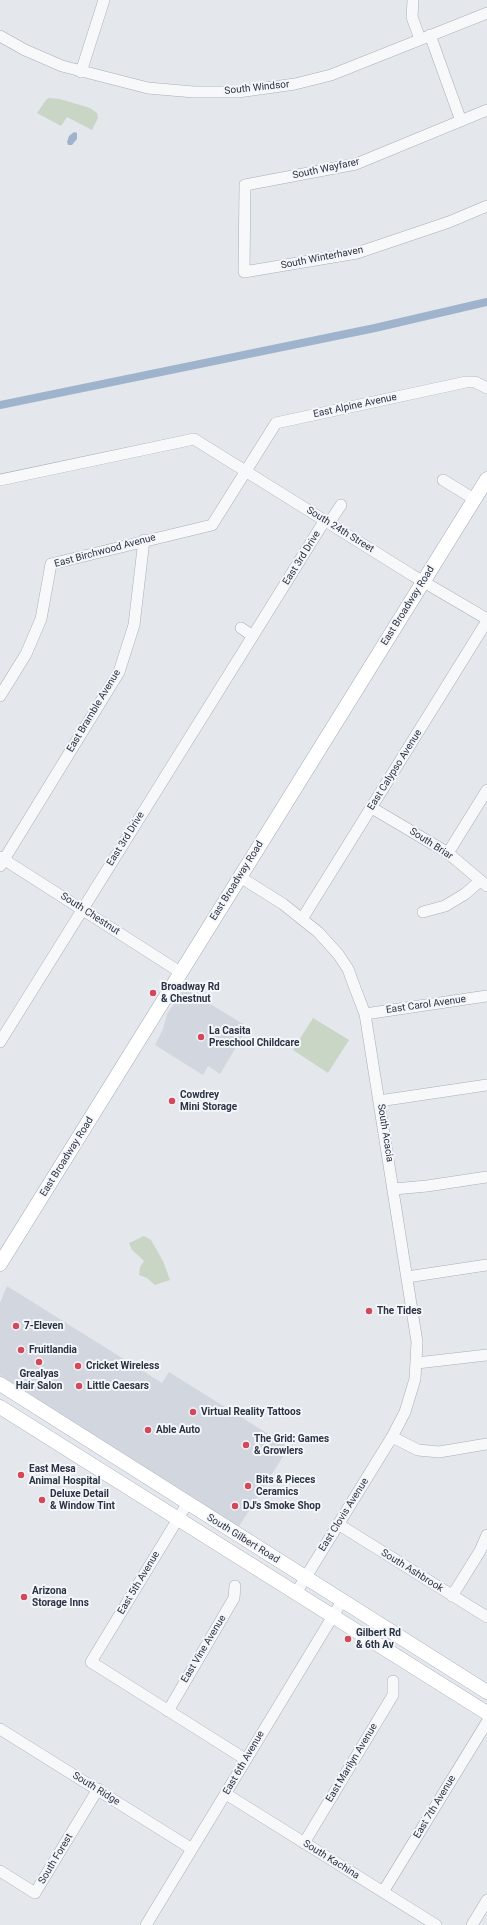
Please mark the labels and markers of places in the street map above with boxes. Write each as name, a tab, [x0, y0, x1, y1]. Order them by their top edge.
place label: Broadway Rd & Chestnut	[161, 981, 220, 1004]
marker: Broadway Rd & Chestnut	[148, 988, 158, 998]
place label: La Casita Preschool Childcare	[209, 1025, 299, 1048]
marker: La Casita Preschool Childcare	[196, 1032, 206, 1042]
place label: Cowdrey Mini Storage	[180, 1089, 237, 1112]
marker: Cowdrey Mini Storage	[167, 1096, 177, 1106]
place label: The Tides	[377, 1305, 422, 1317]
marker: The Tides	[364, 1306, 374, 1316]
place label: 7-Eleven	[24, 1320, 63, 1332]
marker: 7-Eleven	[11, 1321, 21, 1331]
place label: Fruitlandia	[29, 1344, 77, 1356]
marker: Fruitlandia	[16, 1345, 26, 1355]
marker: Grealyas Hair Salon	[34, 1357, 44, 1367]
place label: Cricket Wireless	[86, 1360, 159, 1372]
marker: Cricket Wireless	[73, 1361, 83, 1371]
place label: Grealyas Hair Salon	[16, 1368, 62, 1392]
place label: Little Caesars	[87, 1380, 149, 1392]
marker: Little Caesars	[74, 1381, 84, 1391]
place label: Virtual Reality Tattoos	[201, 1406, 301, 1418]
marker: Virtual Reality Tattoos	[188, 1407, 198, 1417]
place label: Able Auto	[156, 1424, 200, 1436]
marker: Able Auto	[143, 1425, 153, 1435]
place label: The Grid: Games & Growlers	[254, 1433, 329, 1456]
marker: The Grid: Games & Growlers	[241, 1440, 251, 1450]
place label: East Mesa Animal Hospital	[29, 1463, 100, 1486]
marker: East Mesa Animal Hospital	[16, 1470, 26, 1480]
place label: Bits & Pieces Ceramics	[256, 1474, 315, 1498]
marker: Bits & Pieces Ceramics	[243, 1481, 253, 1491]
place label: Deluxe Detail & Window Tint	[50, 1488, 115, 1512]
marker: Deluxe Detail & Window Tint	[37, 1495, 47, 1505]
place label: DJ's Smoke Shop	[243, 1500, 321, 1512]
marker: DJ's Smoke Shop	[230, 1501, 240, 1511]
place label: Arizona Storage Inns	[32, 1585, 89, 1608]
marker: Arizona Storage Inns	[19, 1592, 29, 1602]
place label: Gilbert Rd & 6th Av	[356, 1627, 401, 1650]
marker: Gilbert Rd & 6th Av	[343, 1634, 353, 1644]

